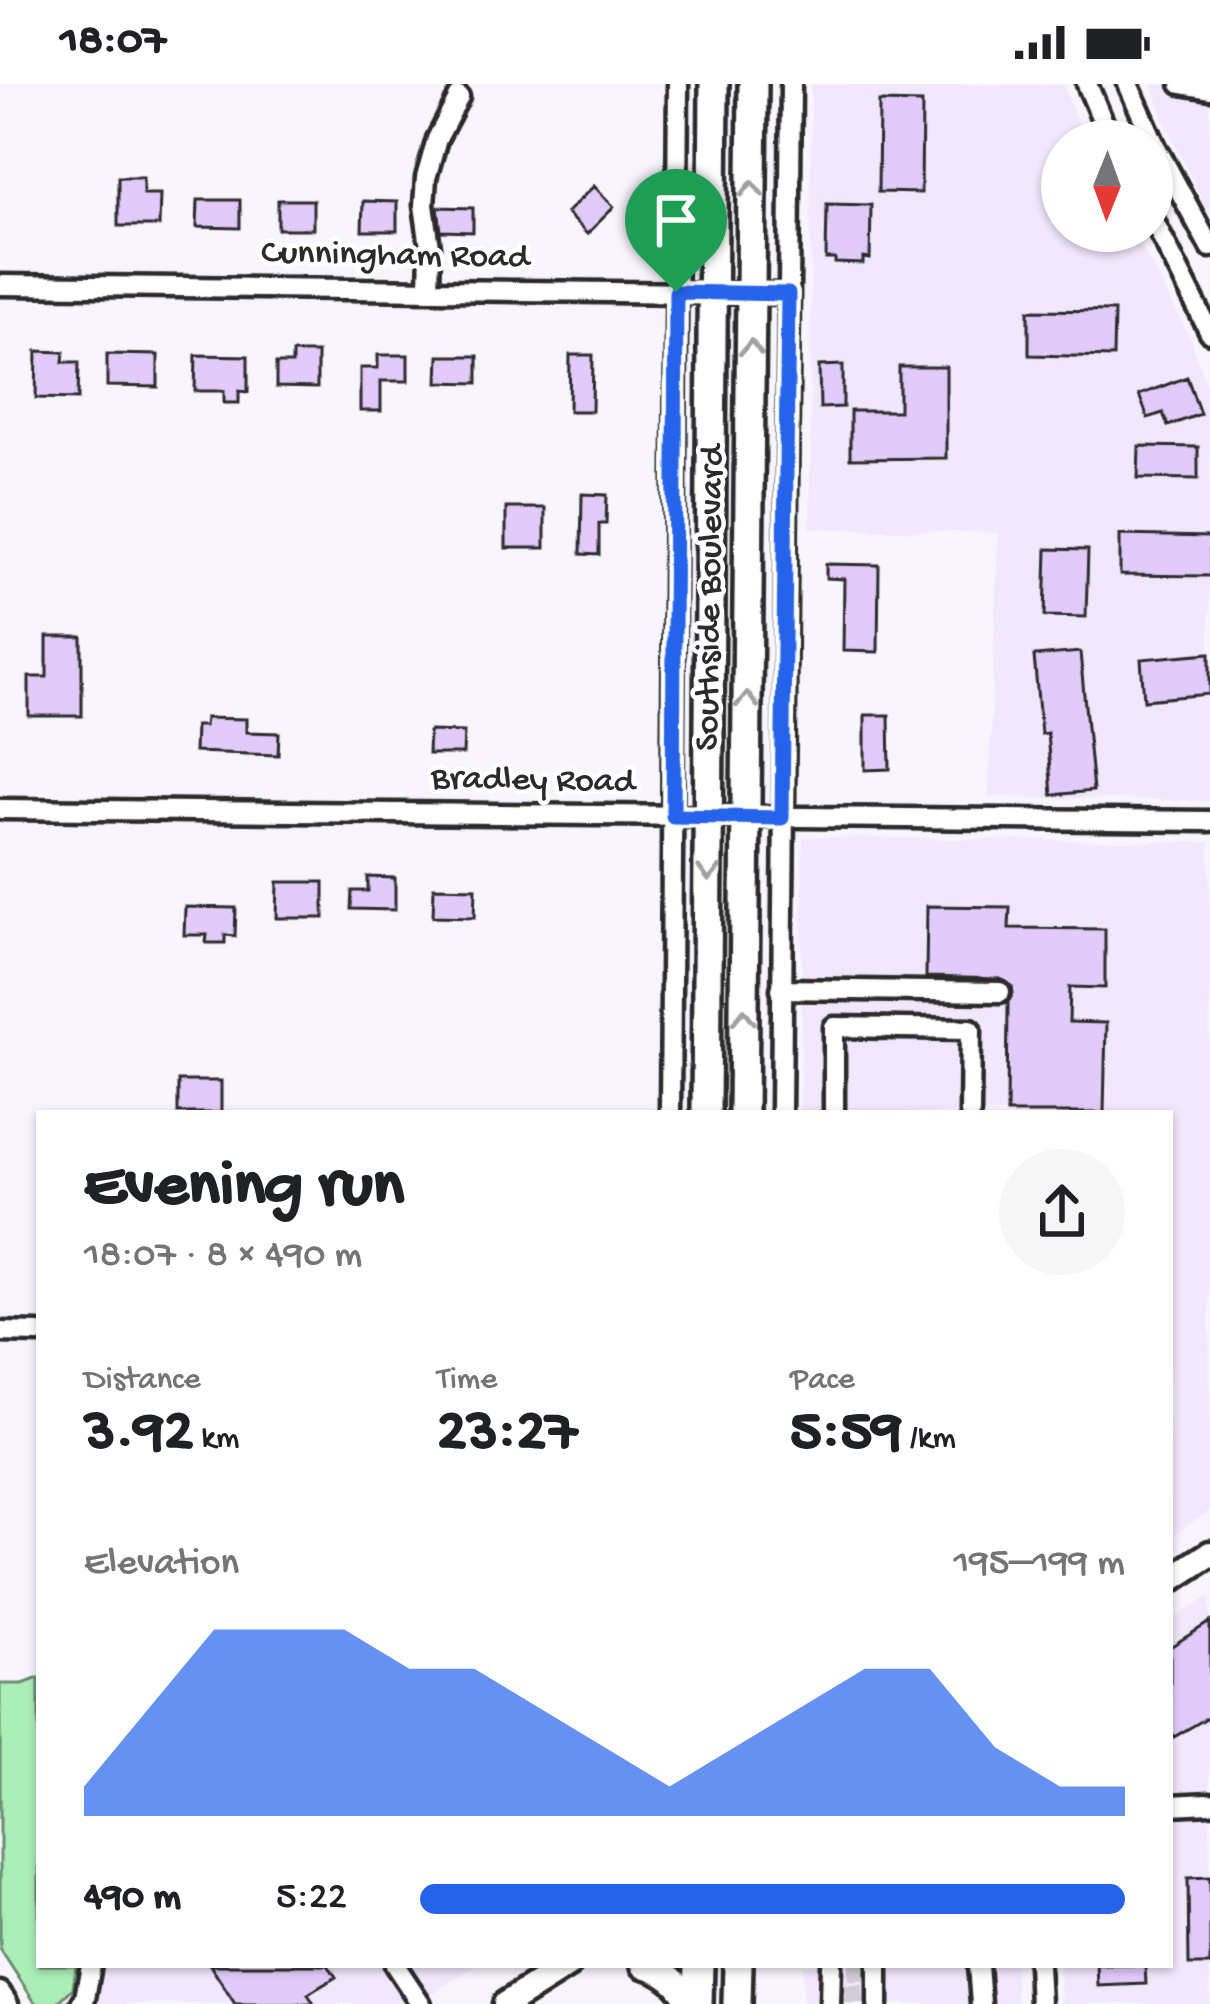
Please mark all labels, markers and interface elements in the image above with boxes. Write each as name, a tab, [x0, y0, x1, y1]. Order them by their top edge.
text: 18:07	[60, 16, 166, 69]
north arrow	[1041, 120, 1173, 252]
map controls	[1041, 120, 1173, 252]
pin	[625, 169, 727, 292]
one-way arrow	[739, 179, 765, 197]
icon: arrive	[643, 187, 709, 253]
street label: Cunningham Road	[261, 233, 532, 281]
one-way arrow	[738, 338, 764, 356]
street label: Southside Boulevard	[688, 442, 736, 751]
one-way arrow	[734, 690, 760, 708]
street label: Bradley Road	[430, 759, 638, 805]
one-way arrow	[696, 864, 722, 883]
one-way arrow	[731, 1007, 757, 1025]
button: share	[999, 1149, 1125, 1275]
text: Evening run	[84, 1150, 404, 1228]
text: 18:07 · 8 × 490 m	[84, 1234, 362, 1280]
text: Distance	[84, 1362, 201, 1400]
text: Time	[437, 1362, 497, 1400]
text: Pace	[790, 1362, 855, 1400]
text: 3.92	[84, 1400, 193, 1470]
text: 23:27	[437, 1400, 577, 1470]
text: 5:59	[790, 1400, 902, 1470]
text: km	[193, 1421, 239, 1459]
text: /km	[902, 1421, 956, 1459]
text: Elevation	[84, 1542, 239, 1588]
text: 195–199 m	[954, 1542, 1125, 1588]
text: 490 m	[84, 1876, 181, 1922]
text: 5:22	[276, 1876, 347, 1922]

